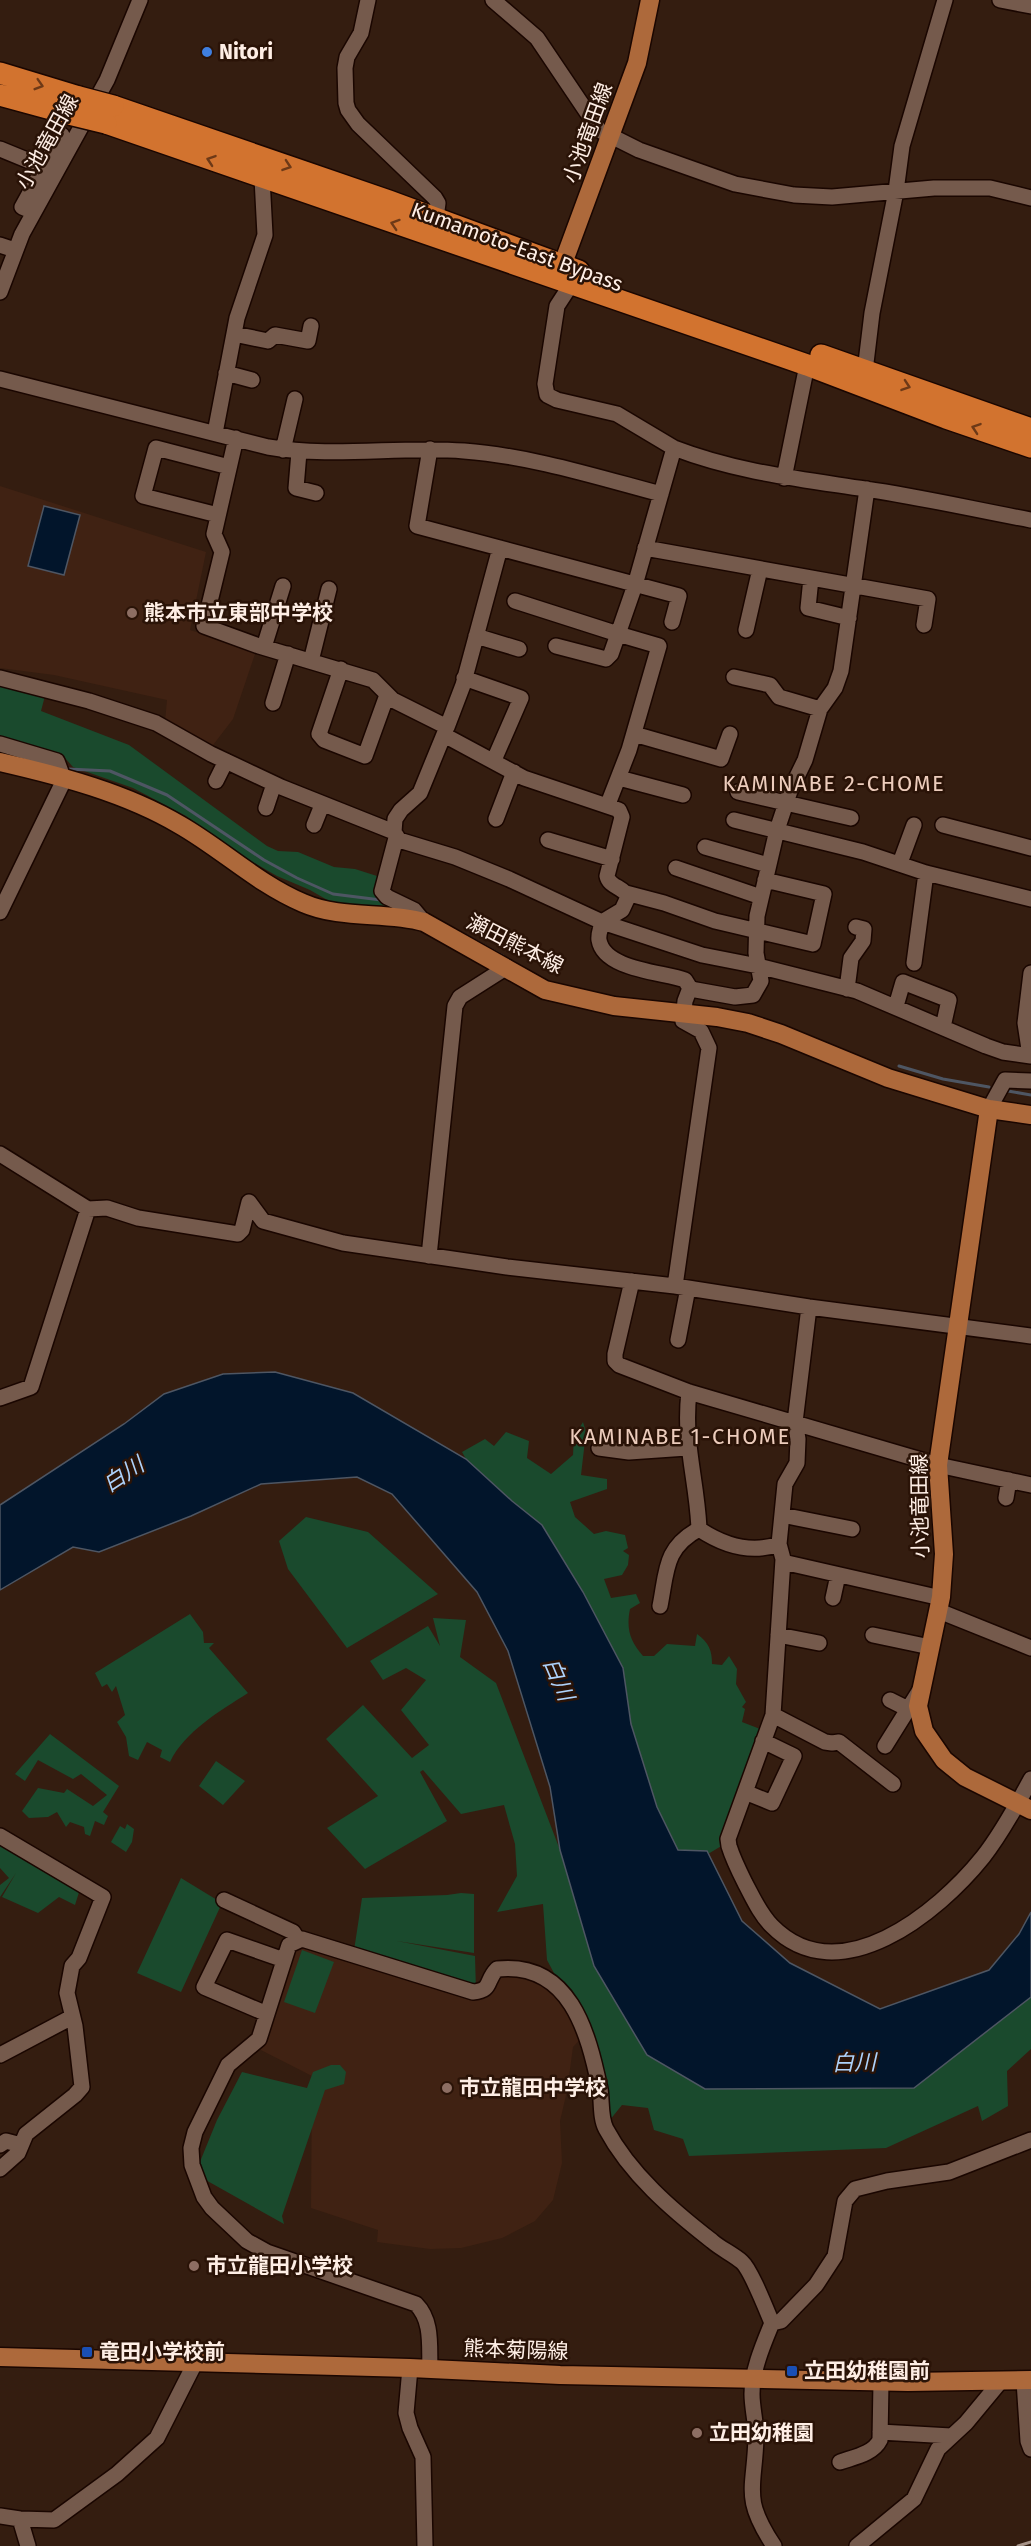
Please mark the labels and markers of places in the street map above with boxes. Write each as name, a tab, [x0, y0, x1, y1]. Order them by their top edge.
place label: Nitori	[219, 39, 273, 65]
marker: Nitori	[200, 45, 214, 59]
place label: 熊本市立東部中学校	[144, 600, 333, 626]
marker: 熊本市立東部中学校	[125, 606, 139, 620]
place label: 市立龍田中学校	[459, 2075, 606, 2101]
marker: 市立龍田中学校	[440, 2081, 454, 2095]
place label: 市立龍田小学校	[206, 2253, 353, 2279]
marker: 市立龍田小学校	[187, 2259, 201, 2273]
place label: 竜田小学校前	[99, 2339, 225, 2365]
marker: 竜田小学校前	[80, 2345, 94, 2359]
place label: 立田幼稚園前	[804, 2358, 930, 2384]
marker: 立田幼稚園前	[785, 2364, 799, 2378]
place label: 立田幼稚園	[709, 2420, 814, 2446]
marker: 立田幼稚園	[690, 2426, 704, 2440]

